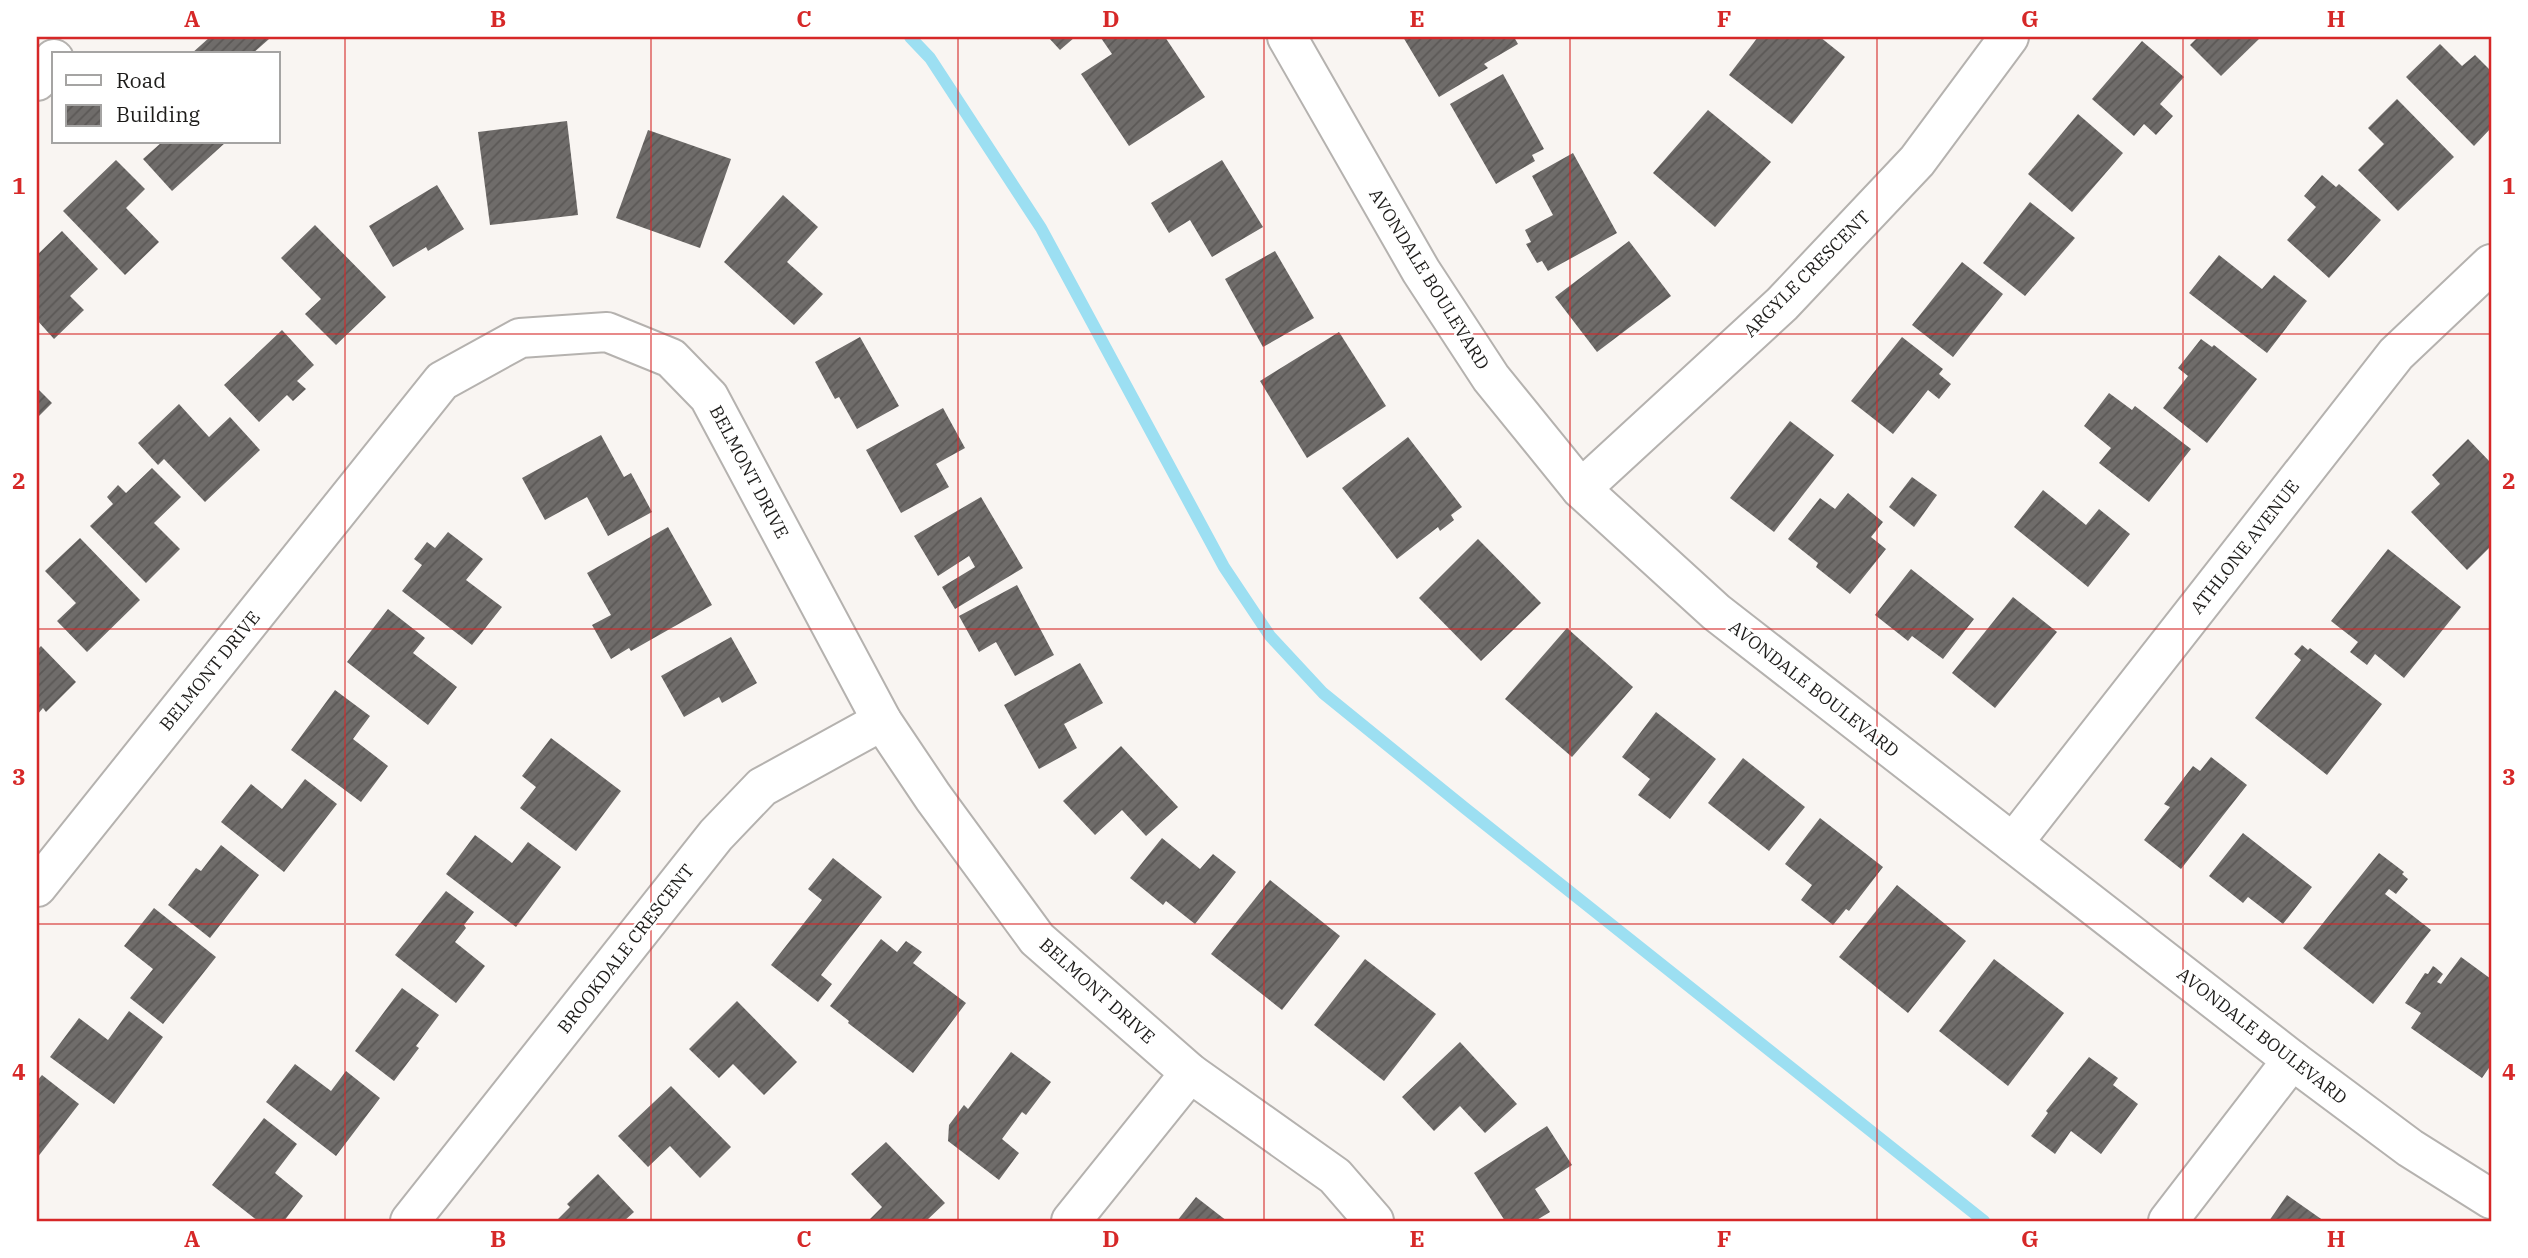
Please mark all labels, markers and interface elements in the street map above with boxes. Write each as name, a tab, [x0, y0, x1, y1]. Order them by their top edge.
text: A	[184, 3, 200, 33]
text: B	[490, 3, 506, 33]
text: C	[796, 3, 812, 33]
text: D	[1102, 3, 1120, 33]
text: E	[1409, 3, 1425, 33]
text: F	[1717, 3, 1731, 33]
text: G	[2021, 3, 2039, 33]
text: H	[2327, 3, 2345, 33]
legend	[52, 52, 280, 144]
text: Road	[116, 66, 166, 94]
text: Building	[116, 100, 201, 128]
text: 1	[12, 170, 26, 200]
text: 1	[2502, 170, 2516, 200]
street label: AVONDALE BOULEVARD	[1364, 184, 1495, 374]
street label: ARGYLE CRESCENT	[1739, 205, 1875, 342]
street label: BELMONT DRIVE	[705, 401, 794, 542]
text: 2	[12, 465, 26, 495]
text: 2	[2502, 465, 2516, 495]
street label: ATHLONE AVENUE	[2185, 475, 2304, 618]
street label: BELMONT DRIVE	[154, 606, 265, 735]
street label: AVONDALE BOULEVARD	[1725, 615, 1904, 762]
text: 3	[12, 761, 26, 791]
text: 3	[2502, 761, 2516, 791]
street label: BROOKDALE CRESCENT	[552, 859, 699, 1038]
street label: BELMONT DRIVE	[1035, 933, 1160, 1048]
street label: AVONDALE BOULEVARD	[2173, 962, 2352, 1109]
text: 4	[12, 1056, 26, 1086]
text: 4	[2502, 1056, 2516, 1086]
text: A	[184, 1223, 200, 1253]
text: B	[490, 1223, 506, 1253]
text: C	[796, 1223, 812, 1253]
text: D	[1102, 1223, 1120, 1253]
text: E	[1409, 1223, 1425, 1253]
text: F	[1717, 1223, 1731, 1253]
text: G	[2021, 1223, 2039, 1253]
text: H	[2327, 1223, 2345, 1253]

